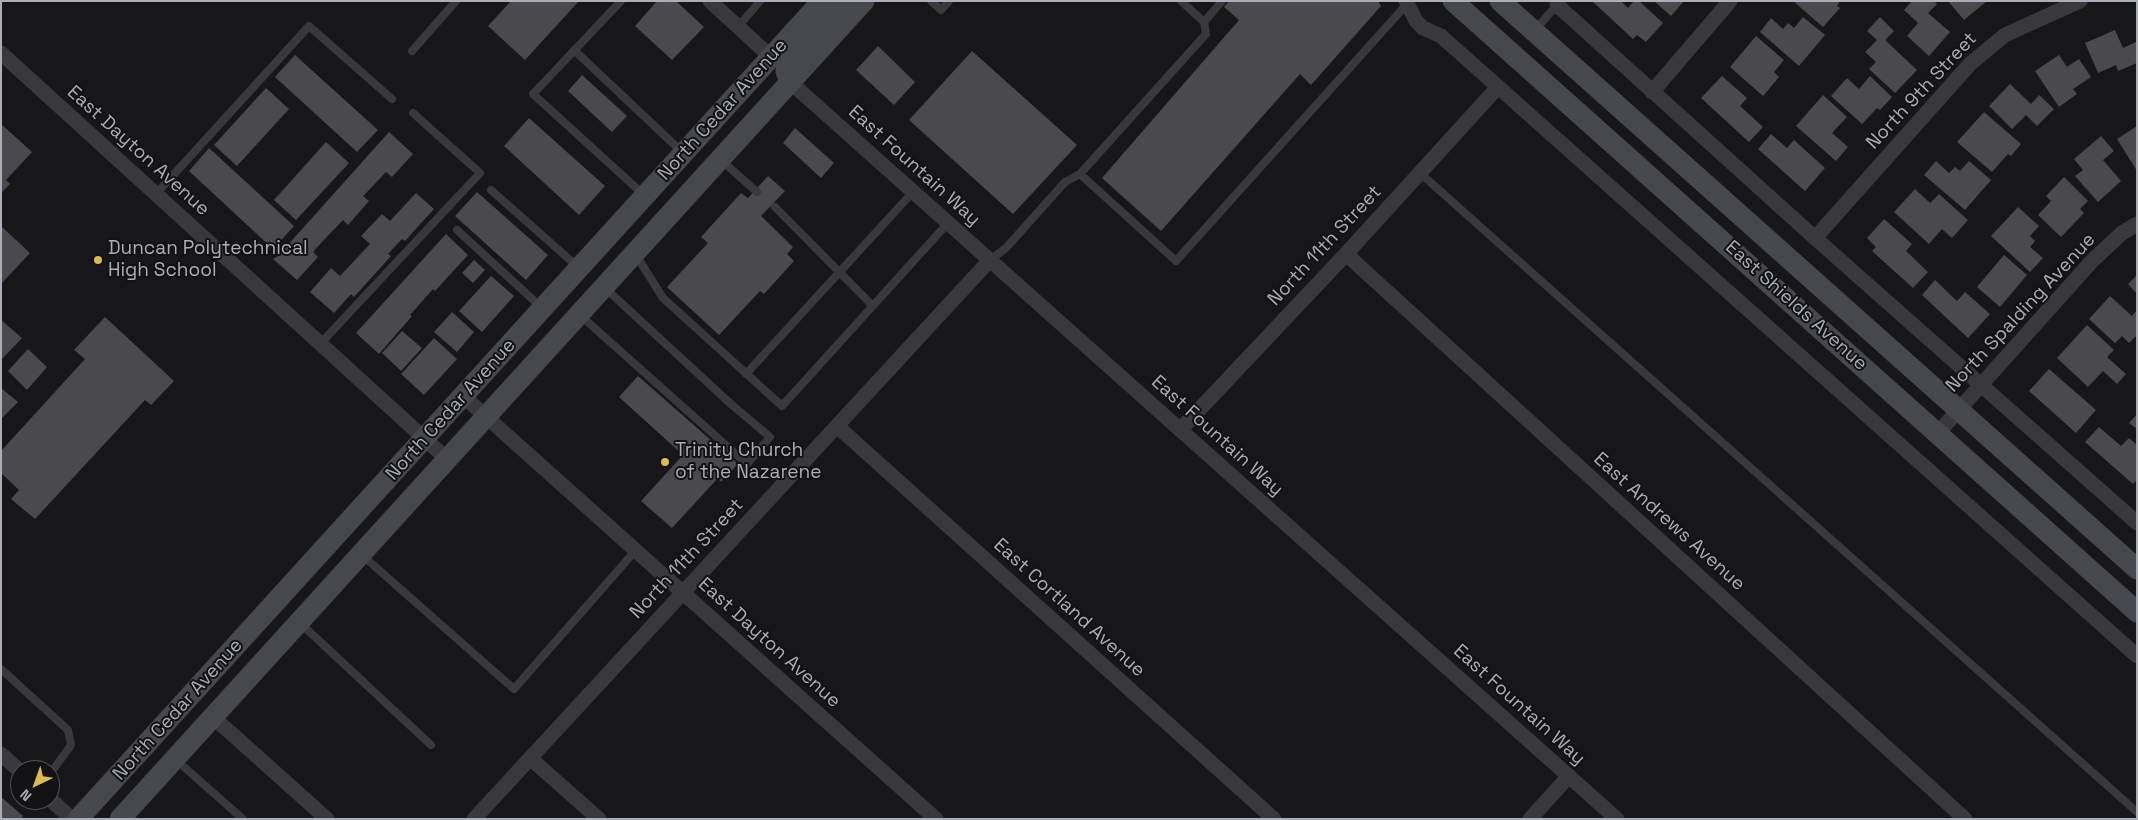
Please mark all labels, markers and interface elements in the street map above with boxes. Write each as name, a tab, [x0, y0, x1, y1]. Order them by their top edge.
street label: North 9th Street	[1862, 28, 1982, 154]
street label: North Cedar Avenue	[653, 35, 793, 185]
street label: East Dayton Avenue	[62, 81, 214, 221]
street label: East Fountain Way	[843, 101, 985, 231]
street label: North 11th Street	[1263, 181, 1387, 311]
street label: North Spalding Avenue	[1941, 229, 2101, 397]
street label: East Shields Avenue	[1720, 236, 1872, 376]
place label: Duncan Polytechnical High School	[108, 238, 308, 282]
marker: Duncan Polytechnical High School	[92, 254, 104, 266]
street label: North Cedar Avenue	[381, 335, 521, 485]
street label: East Fountain Way	[1146, 371, 1288, 501]
place label: Trinity Church of the Nazarene	[675, 440, 821, 484]
street label: East Andrews Avenue	[1589, 448, 1749, 596]
marker: Trinity Church of the Nazarene	[659, 456, 671, 468]
street label: North 11th Street	[625, 494, 749, 624]
street label: East Cortland Avenue	[988, 534, 1150, 682]
street label: East Dayton Avenue	[693, 573, 845, 713]
street label: North Cedar Avenue	[108, 635, 248, 785]
street label: East Fountain Way	[1448, 640, 1590, 770]
north arrow	[10, 760, 60, 810]
text: N	[16, 786, 35, 805]

